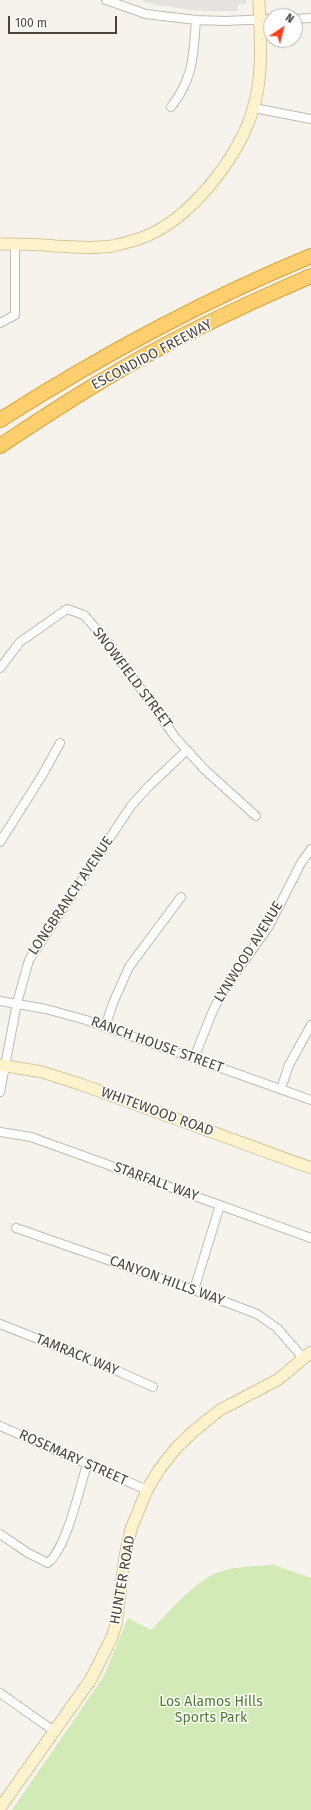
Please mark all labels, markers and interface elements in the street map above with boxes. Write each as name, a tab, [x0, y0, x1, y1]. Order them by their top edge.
scale bar	[10, 8, 119, 34]
north arrow	[263, 8, 303, 48]
text: N	[283, 11, 296, 26]
text: 100 m	[15, 16, 47, 30]
street label: ESCONDIDO FREEWAY	[89, 316, 215, 394]
street label: SNOWFIELD STREET	[89, 624, 175, 732]
street label: LONGBRANCH AVENUE	[25, 833, 117, 959]
street label: LYNWOOD AVENUE	[211, 898, 287, 1006]
street label: RANCH HOUSE STREET	[89, 1013, 225, 1077]
street label: WHITEWOOD ROAD	[98, 1084, 216, 1140]
street label: STARFALL WAY	[111, 1159, 201, 1205]
street label: CANYON HILLS WAY	[107, 1252, 227, 1310]
street label: TAMRACK WAY	[33, 1331, 121, 1379]
street label: ROSEMARY STREET	[16, 1427, 130, 1489]
street label: HUNTER ROAD	[107, 1534, 139, 1626]
park label: Los Alamos Hills Sports Park	[159, 1694, 263, 1726]

